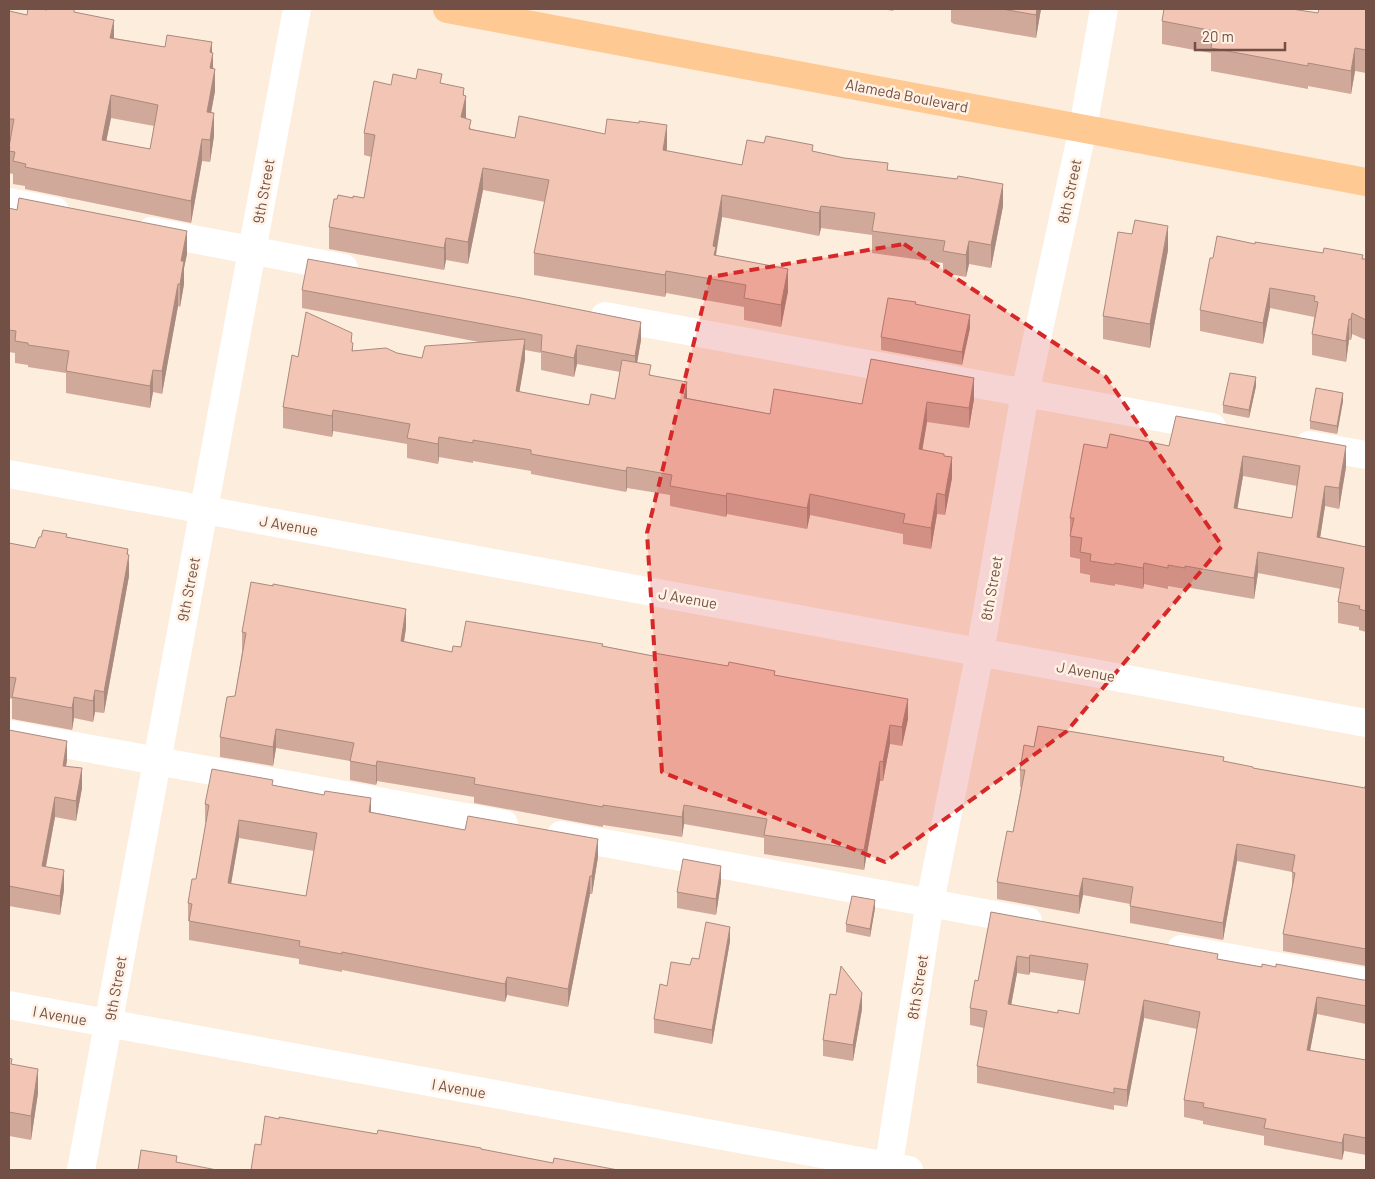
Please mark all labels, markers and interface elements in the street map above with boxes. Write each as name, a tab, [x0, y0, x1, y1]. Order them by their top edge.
scale bar	[1195, 20, 1285, 52]
text: 20 m	[1202, 27, 1234, 45]
street label: Alameda Boulevard	[844, 74, 970, 116]
street label: 9th Street	[248, 157, 278, 225]
street label: 8th Street	[1053, 157, 1085, 225]
street label: J Avenue	[258, 511, 320, 539]
street label: 8th Street	[976, 554, 1006, 622]
street label: 9th Street	[173, 555, 203, 623]
street label: J Avenue	[657, 584, 719, 612]
street label: J Avenue	[1055, 657, 1117, 685]
street label: 8th Street	[903, 953, 931, 1021]
street label: 9th Street	[100, 954, 130, 1022]
street label: I Avenue	[32, 1001, 88, 1029]
street label: I Avenue	[431, 1074, 487, 1102]

